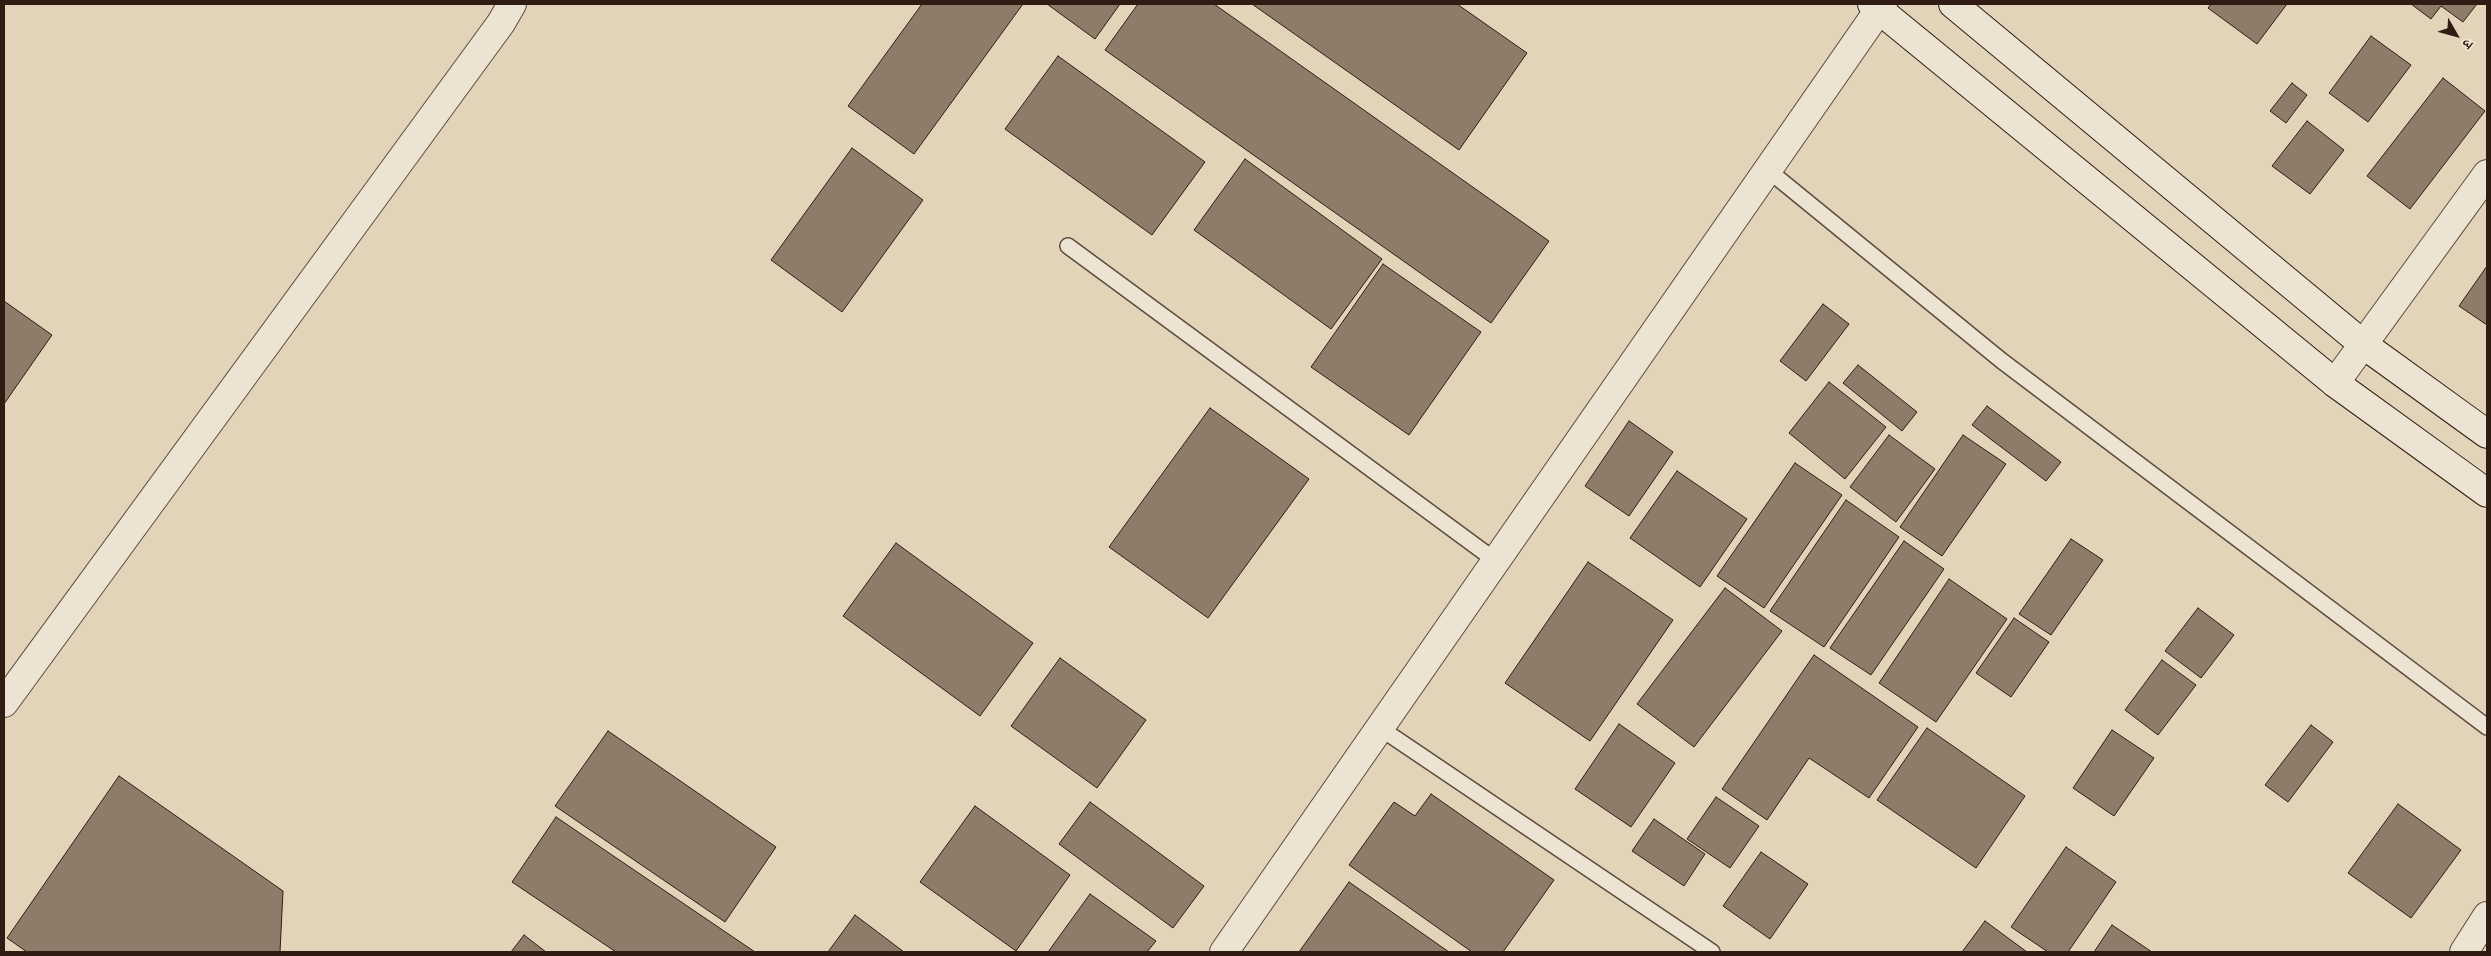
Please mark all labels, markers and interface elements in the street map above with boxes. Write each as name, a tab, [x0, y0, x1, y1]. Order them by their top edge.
north arrow	[2431, 10, 2481, 60]
text: उ	[2459, 36, 2477, 53]

